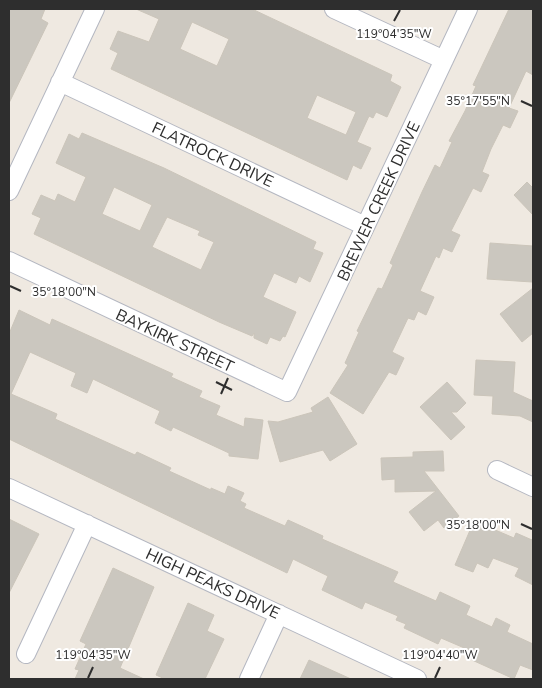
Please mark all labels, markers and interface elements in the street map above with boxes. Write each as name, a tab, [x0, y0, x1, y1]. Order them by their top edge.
text: 119°04'35"W	[356, 26, 432, 42]
text: 35°17'55"N	[446, 93, 510, 109]
street label: FLATROCK DRIVE	[148, 117, 277, 193]
street label: BREWER CREEK DRIVE	[332, 118, 426, 285]
text: 35°18'00"N	[32, 284, 96, 300]
street label: BAYKIRK STREET	[112, 304, 238, 378]
text: 35°18'00"N	[446, 517, 510, 533]
street label: HIGH PEAKS DRIVE	[142, 543, 283, 625]
text: 119°04'35"W	[55, 647, 131, 663]
text: 119°04'40"W	[402, 647, 478, 663]

